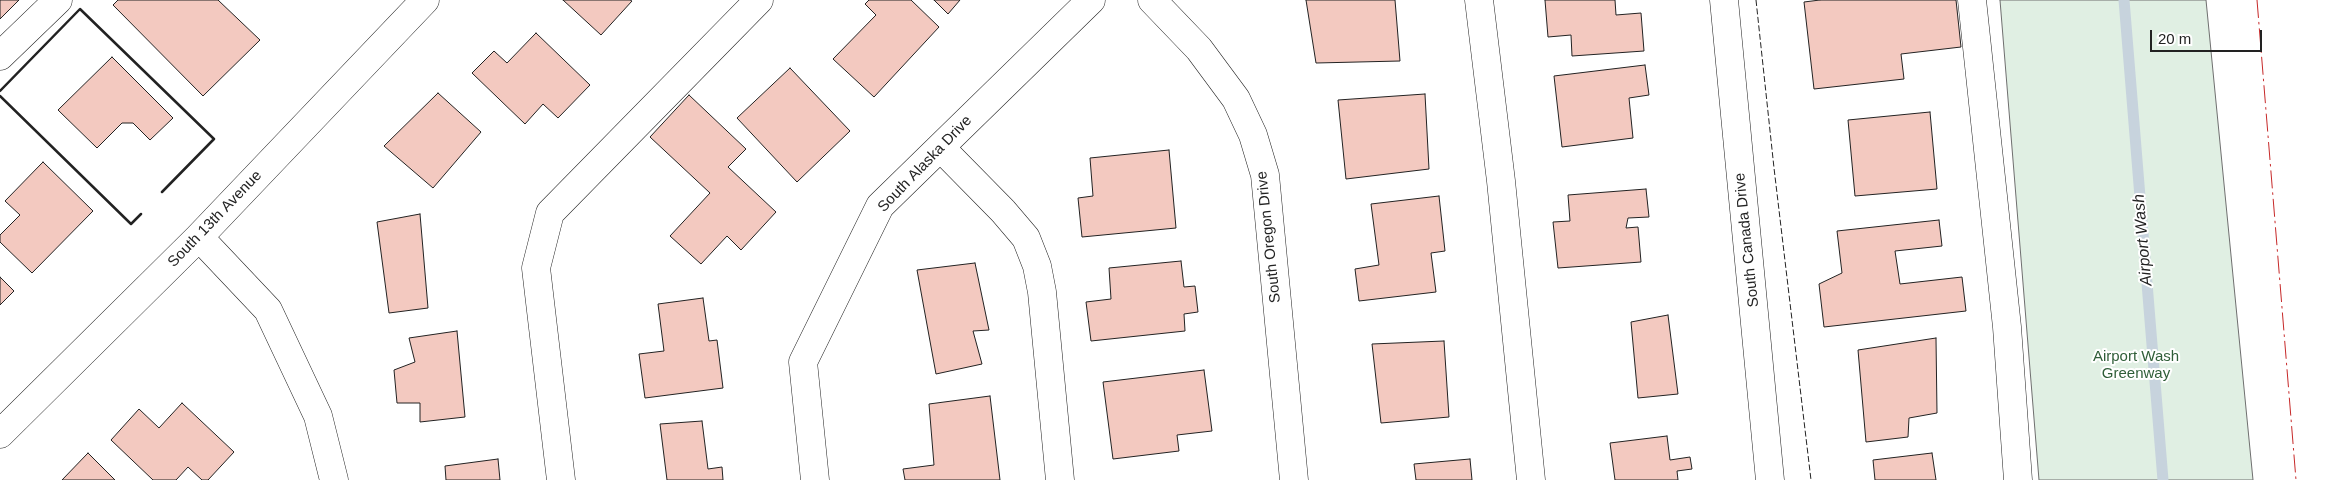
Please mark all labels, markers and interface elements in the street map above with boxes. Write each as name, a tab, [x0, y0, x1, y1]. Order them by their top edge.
scale bar	[2152, 20, 2264, 52]
text: 20 m	[2158, 30, 2191, 47]
street label: South Alaska Drive	[874, 112, 976, 216]
street label: South 13th Avenue	[164, 167, 266, 271]
street label: South Oregon Drive	[1253, 170, 1285, 304]
street label: South Canada Drive	[1731, 172, 1763, 308]
water label: Airport Wash	[2129, 193, 2157, 287]
park label: Airport Wash Greenway	[2093, 348, 2179, 383]

